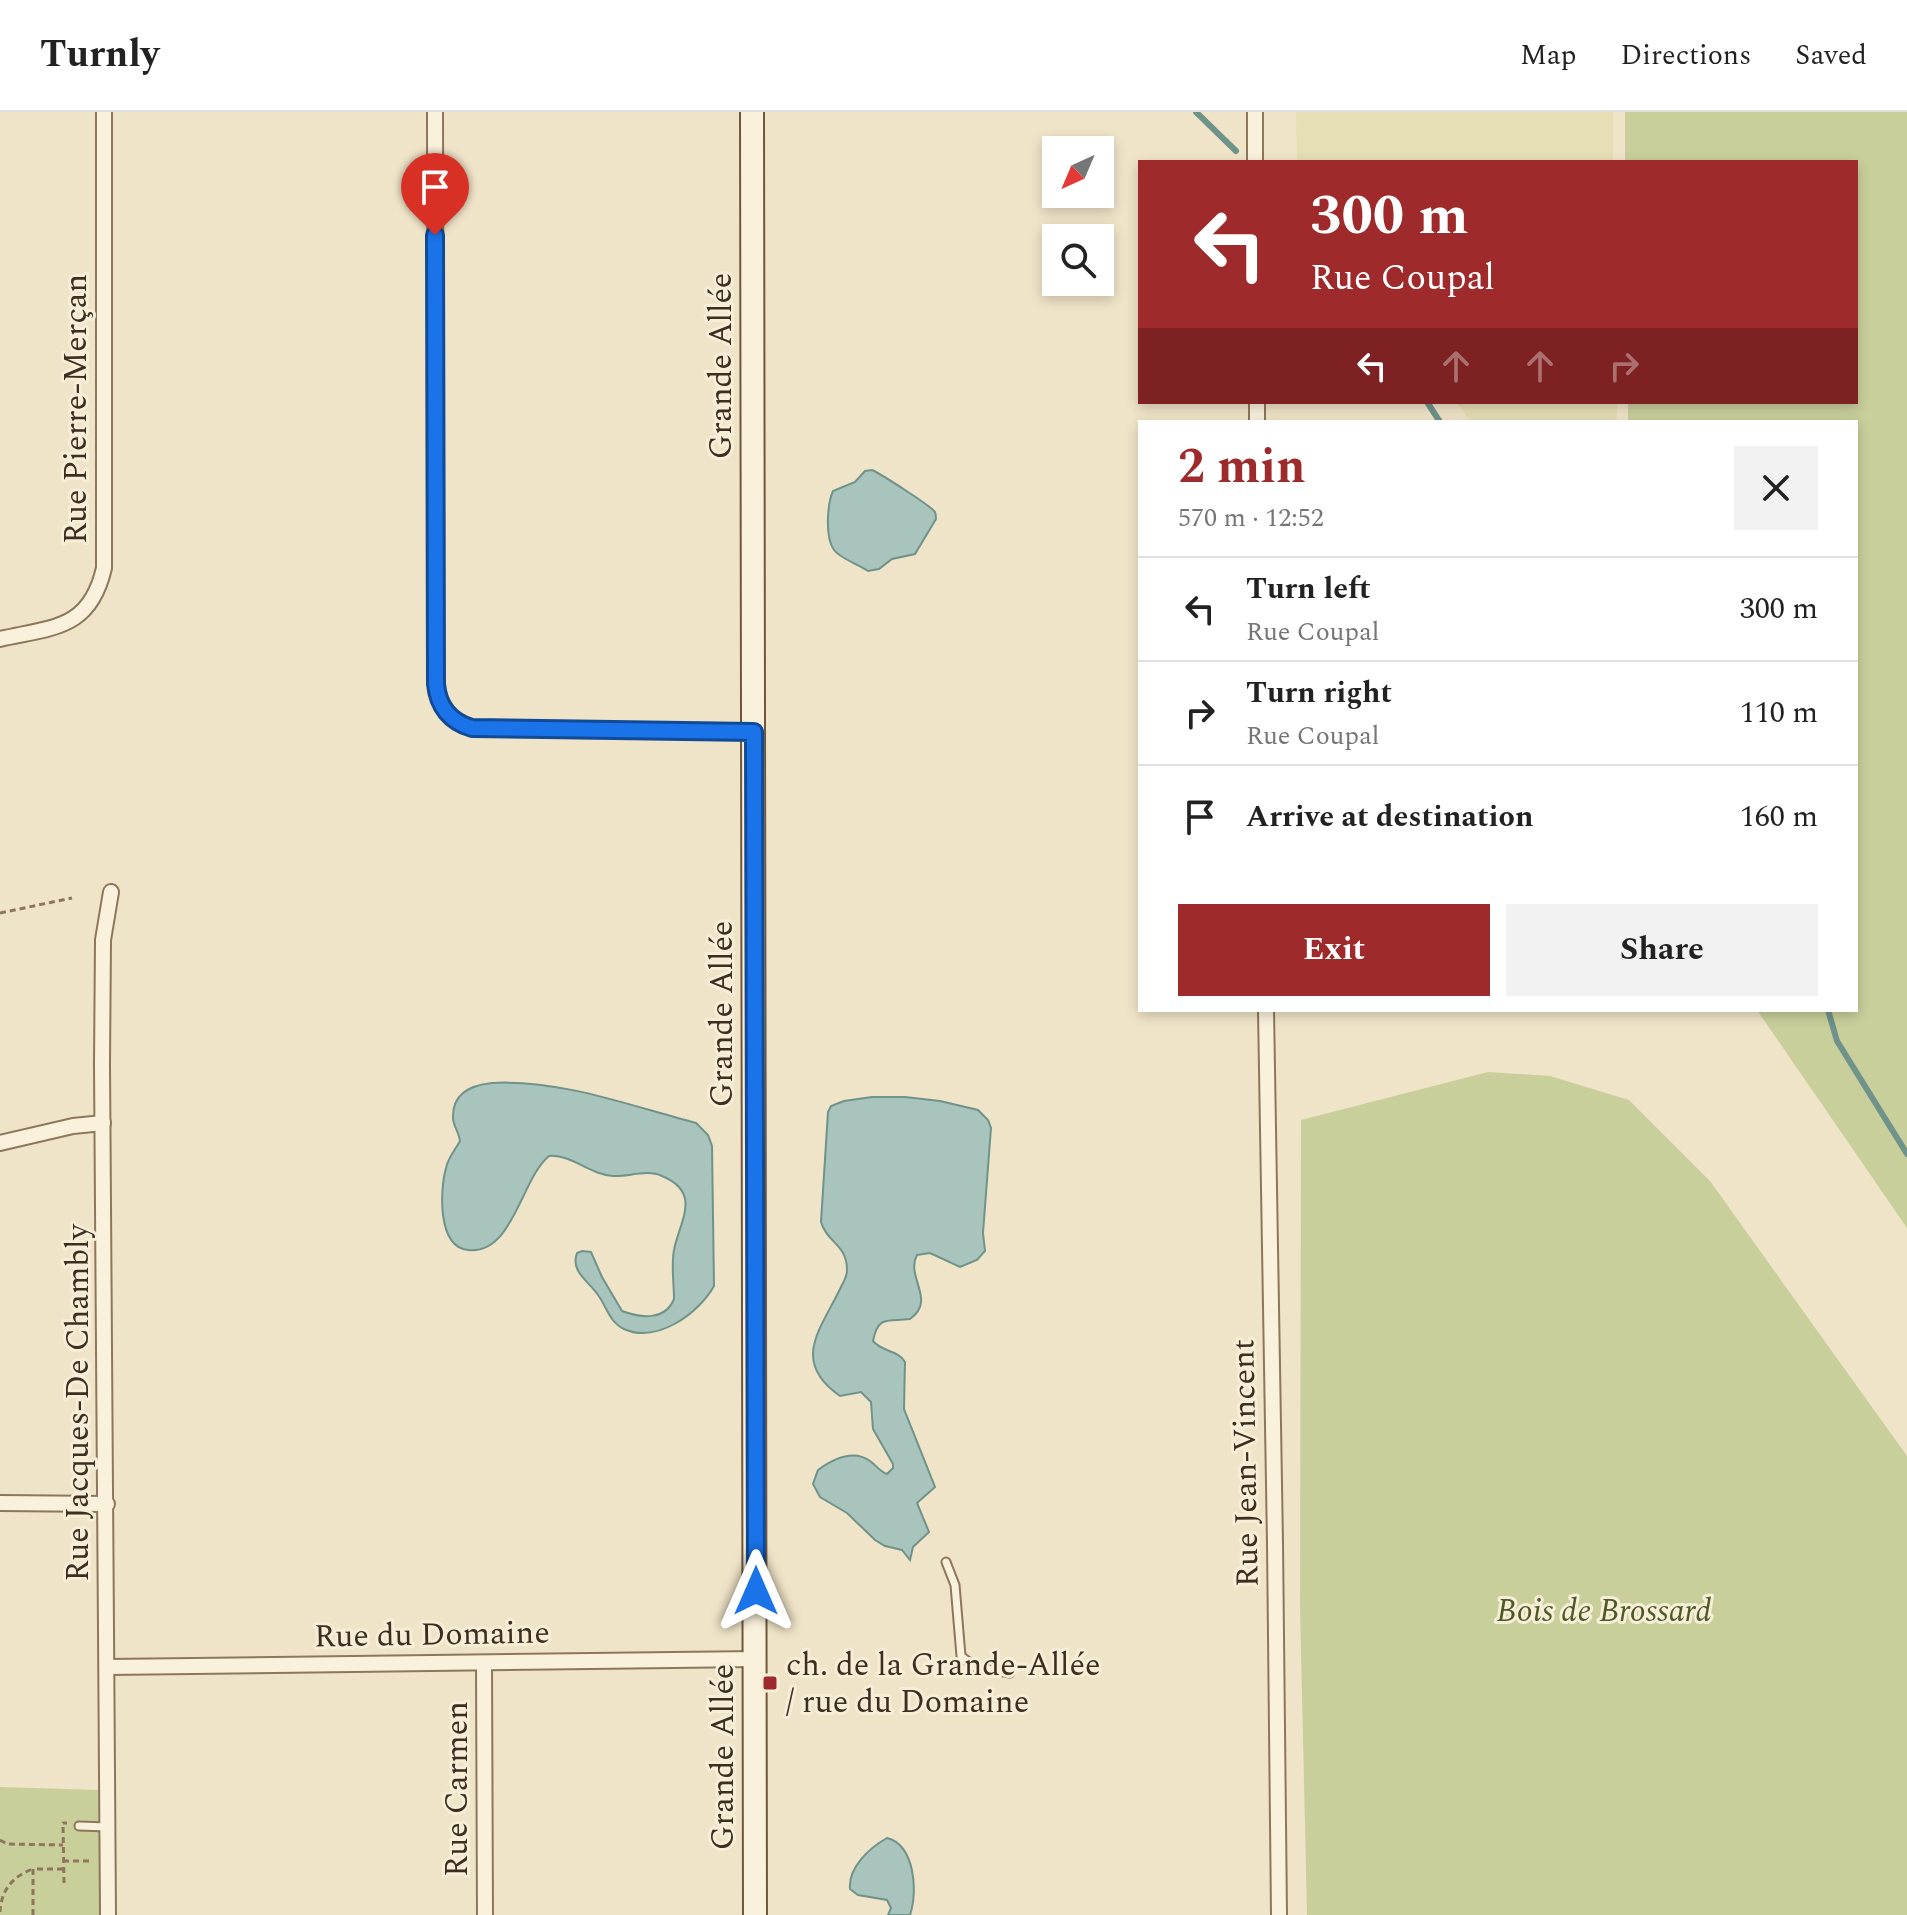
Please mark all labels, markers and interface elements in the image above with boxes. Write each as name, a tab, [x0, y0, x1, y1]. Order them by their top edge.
text: Turnly	[40, 26, 159, 84]
text: Map	[1520, 34, 1577, 77]
text: Directions	[1621, 34, 1751, 77]
text: Saved	[1795, 34, 1867, 77]
north arrow	[1042, 136, 1114, 208]
map controls	[1042, 136, 1114, 296]
pin	[401, 153, 469, 235]
icon: arrive	[413, 165, 457, 209]
text: 300 m	[1310, 174, 1469, 259]
icon: left	[1178, 192, 1282, 296]
button: search	[1042, 224, 1114, 296]
text: Rue Coupal	[1310, 251, 1495, 306]
street label: Grande Allée	[697, 273, 746, 459]
street label: Rue Pierre-Merçan	[52, 274, 101, 544]
icon: left	[1350, 344, 1394, 388]
icon: ahead	[1434, 344, 1478, 388]
icon: ahead	[1518, 344, 1562, 388]
icon: right	[1602, 344, 1646, 388]
text: 2 min	[1178, 431, 1306, 504]
button: close	[1734, 446, 1818, 530]
text: 570 m · 12:52	[1178, 498, 1324, 538]
text: Turn left	[1246, 566, 1371, 612]
text: 300 m	[1740, 586, 1818, 632]
icon: left	[1178, 587, 1222, 631]
text: Rue Coupal	[1246, 612, 1379, 652]
text: Turn right	[1246, 670, 1392, 716]
text: 110 m	[1740, 690, 1818, 736]
icon: right	[1178, 691, 1222, 735]
text: Rue Coupal	[1246, 716, 1379, 756]
text: Arrive at destination	[1246, 794, 1533, 840]
text: 160 m	[1740, 794, 1818, 840]
icon: arrive	[1178, 795, 1222, 839]
button: Exit	[1178, 904, 1490, 996]
button: Share	[1506, 904, 1818, 996]
street label: Grande Allée	[698, 921, 747, 1107]
street label: Rue Jacques-De Chambly	[54, 1222, 103, 1582]
street label: Rue Jean-Vincent	[1219, 1339, 1273, 1587]
position arrow	[714, 1549, 798, 1633]
park label: Bois de Brossard	[1496, 1587, 1712, 1636]
street label: Rue du Domaine	[314, 1608, 550, 1662]
place label: ch. de la Grande-Allée / rue du Domaine	[786, 1641, 1100, 1727]
street label: Grande Allée	[699, 1664, 748, 1850]
marker: ch. de la Grande-Allée / rue du Domaine	[761, 1674, 779, 1692]
street label: Rue Carmen	[433, 1701, 482, 1877]

